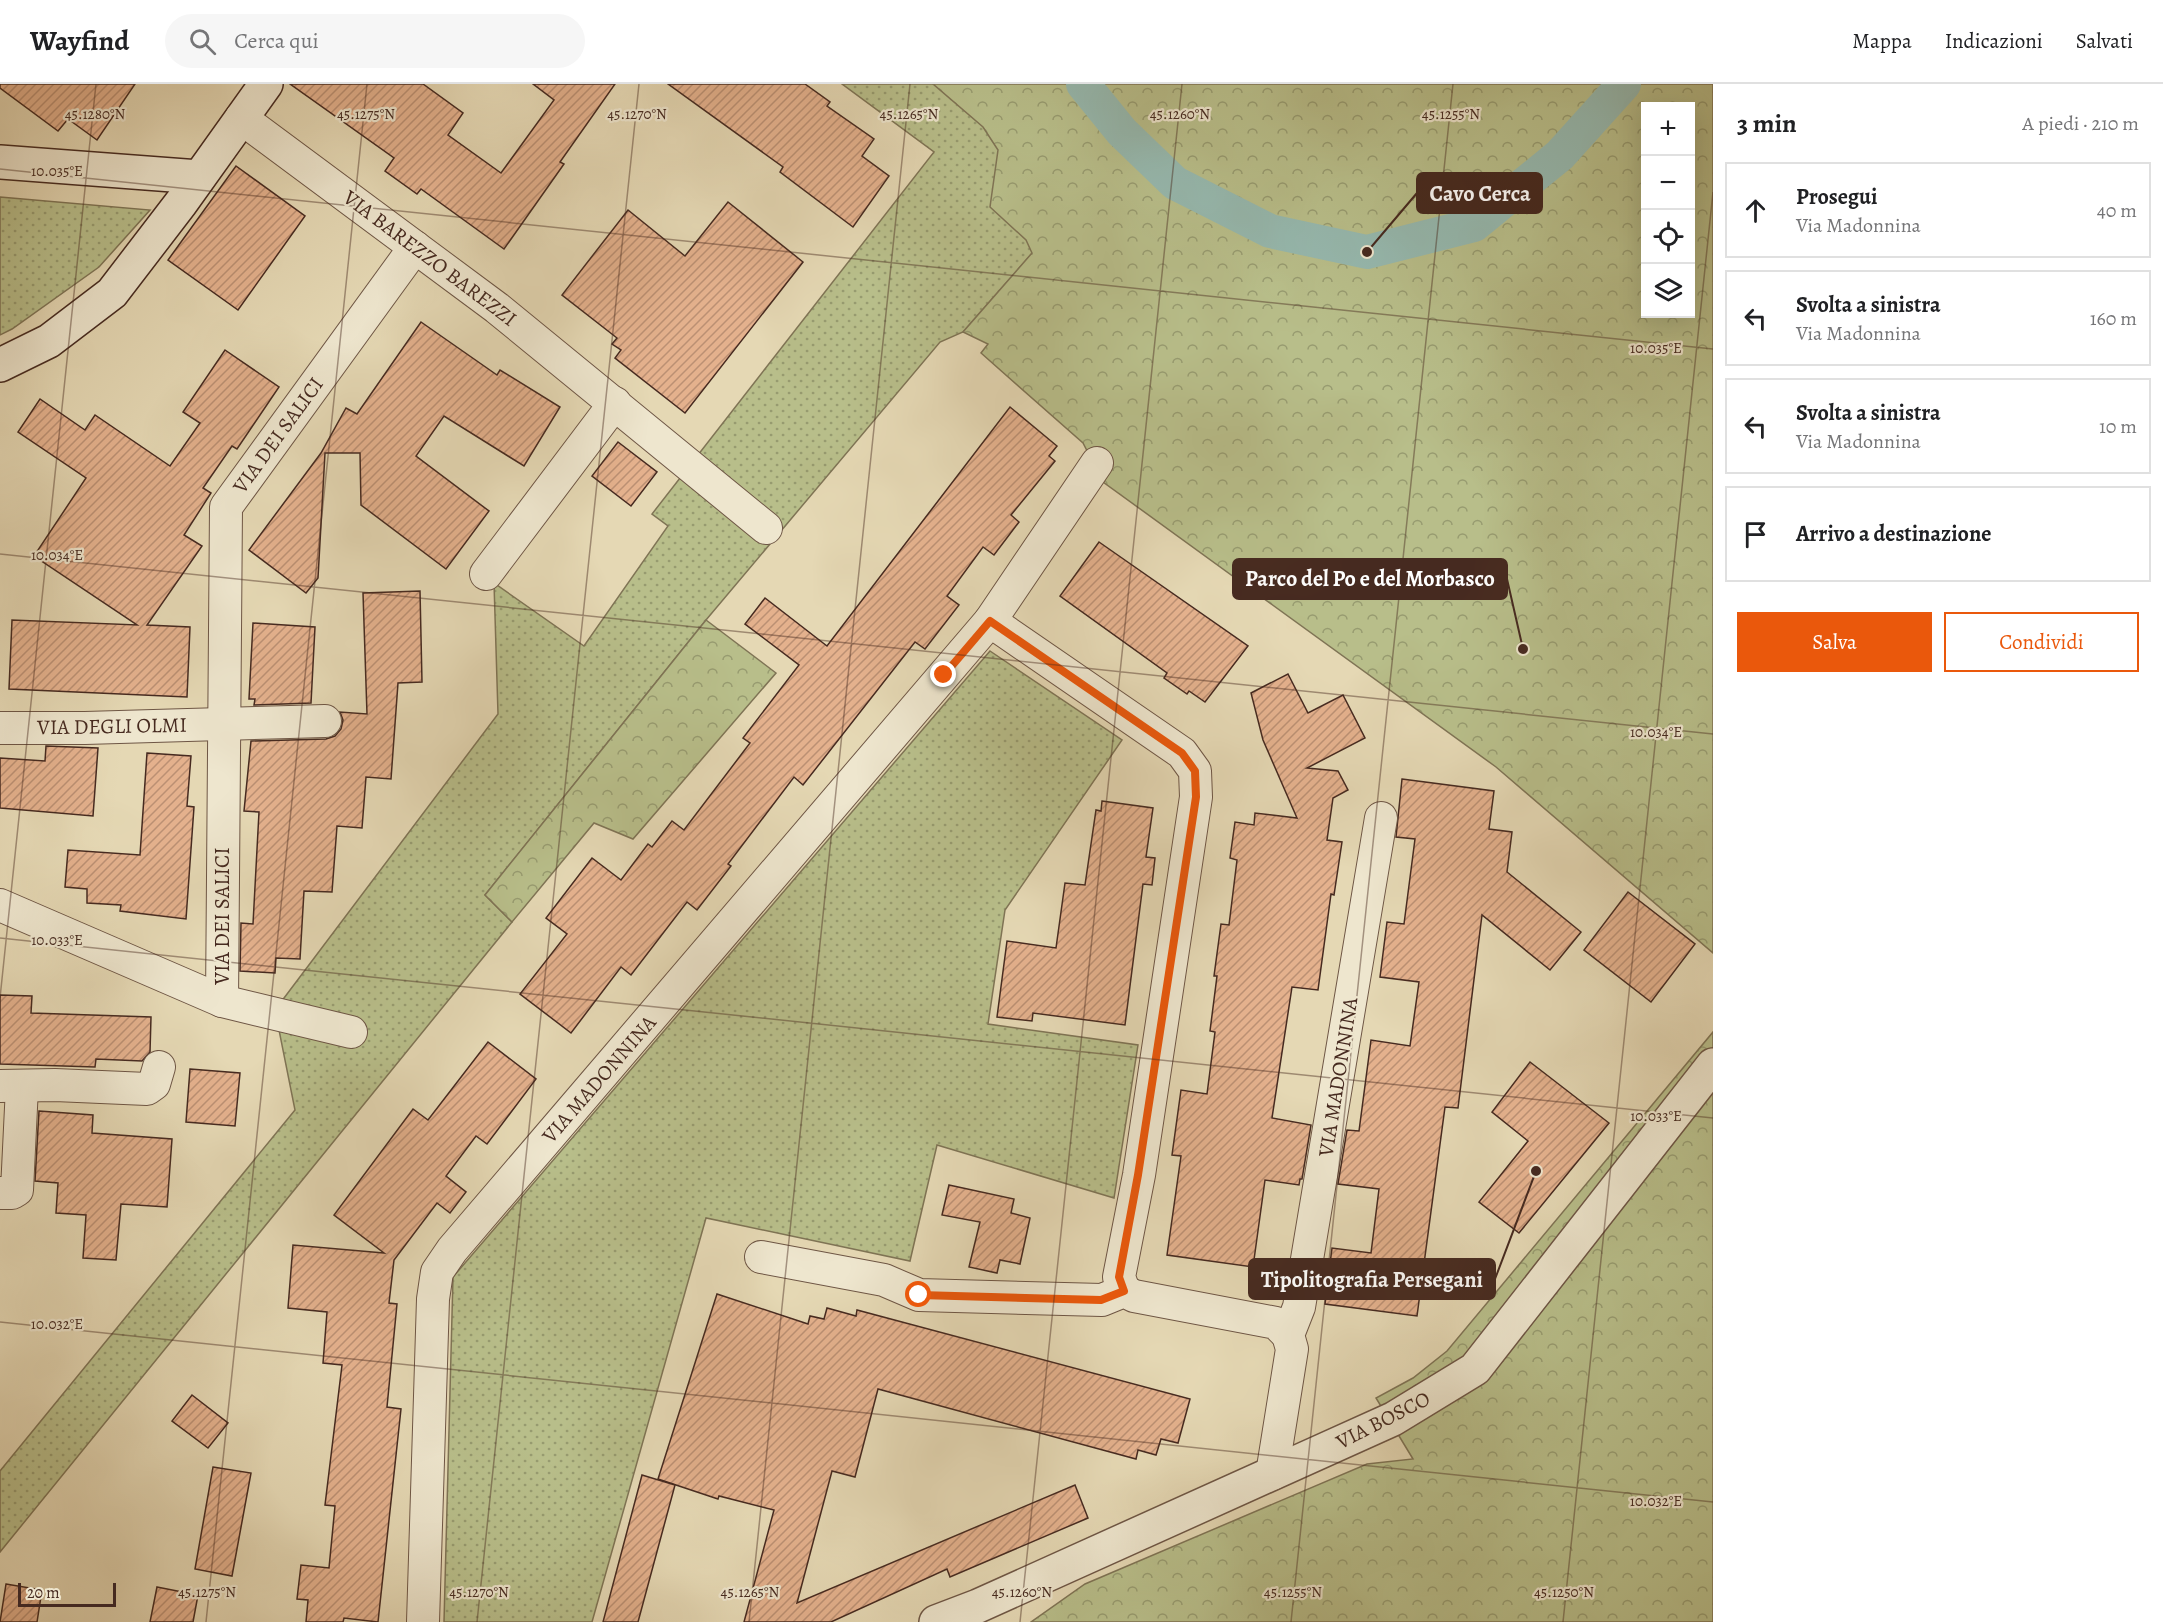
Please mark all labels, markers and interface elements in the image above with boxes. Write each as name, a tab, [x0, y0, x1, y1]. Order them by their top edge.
search box	[165, 14, 585, 68]
text: Wayfind	[30, 22, 129, 60]
icon: search	[186, 25, 219, 58]
text: Cerca qui	[234, 26, 319, 56]
text: Mappa	[1852, 27, 1912, 55]
text: Indicazioni	[1945, 27, 2043, 55]
text: Salvati	[2076, 27, 2133, 55]
map controls	[1641, 102, 1695, 318]
button: +	[1641, 102, 1695, 156]
text: 45.1280°N	[65, 104, 126, 124]
text: 45.1275°N	[337, 104, 395, 124]
text: 45.1270°N	[607, 104, 667, 124]
text: 45.1265°N	[880, 104, 939, 124]
text: 45.1260°N	[1150, 104, 1210, 124]
text: 45.1255°N	[1422, 104, 1480, 124]
text: 3 min	[1737, 106, 1797, 141]
text: A piedi · 210 m	[2022, 110, 2139, 137]
button: −	[1641, 156, 1695, 210]
text: 10.035°E	[31, 161, 83, 181]
callout: Cavo Cerca	[1417, 173, 1542, 213]
text: Cavo Cerca	[1429, 179, 1531, 209]
text: Prosegui	[1796, 182, 1877, 212]
street label: VIA BAREZZO BAREZZI	[337, 183, 523, 333]
icon: ahead	[1739, 194, 1772, 227]
text: 40 m	[2097, 197, 2137, 224]
button: locate	[1641, 210, 1695, 264]
text: Via Madonnina	[1796, 212, 1921, 239]
button: layers	[1641, 264, 1695, 318]
text: Svolta a sinistra	[1796, 290, 1941, 320]
icon: left	[1739, 302, 1772, 335]
text: 160 m	[2090, 305, 2137, 332]
text: Via Madonnina	[1796, 320, 1921, 347]
text: 10.035°E	[1630, 338, 1682, 358]
street label: VIA DEI SALICI	[226, 371, 330, 500]
text: Svolta a sinistra	[1796, 398, 1941, 428]
icon: left	[1739, 410, 1772, 443]
text: 10 m	[2099, 413, 2137, 440]
text: Via Madonnina	[1796, 428, 1921, 455]
icon: arrive	[1739, 518, 1772, 551]
text: Arrivo a destinazione	[1796, 519, 1991, 549]
text: 10.034°E	[31, 545, 83, 565]
callout: Parco del Po e del Morbasco	[1233, 559, 1507, 599]
text: Parco del Po e del Morbasco	[1245, 564, 1495, 594]
button: Salva	[1737, 612, 1932, 672]
button: Condividi	[1944, 612, 2139, 672]
route end	[930, 661, 956, 687]
street label: VIA DEGLI OLMI	[36, 711, 187, 741]
text: 10.034°E	[1630, 722, 1682, 742]
street label: VIA DEI SALICI	[208, 847, 236, 986]
text: 10.033°E	[31, 930, 83, 950]
street label: VIA MADONNINA	[1311, 995, 1365, 1160]
street label: VIA MADONNINA	[535, 1009, 663, 1150]
text: 10.033°E	[1630, 1106, 1682, 1126]
callout: Tipolitografia Persegani	[1249, 1259, 1495, 1299]
text: Tipolitografia Persegani	[1261, 1265, 1483, 1295]
route start	[905, 1281, 931, 1307]
text: 10.032°E	[31, 1314, 83, 1334]
street label: VIA BOSCO	[1330, 1384, 1435, 1456]
text: 10.032°E	[1630, 1491, 1682, 1511]
scale bar	[18, 1580, 116, 1608]
text: 20 m	[27, 1582, 60, 1604]
text: 45.1275°N	[178, 1582, 236, 1602]
text: 45.1270°N	[449, 1582, 509, 1602]
text: 45.1265°N	[721, 1582, 780, 1602]
text: 45.1260°N	[992, 1582, 1052, 1602]
text: 45.1255°N	[1264, 1582, 1322, 1602]
text: 45.1250°N	[1534, 1582, 1594, 1602]

